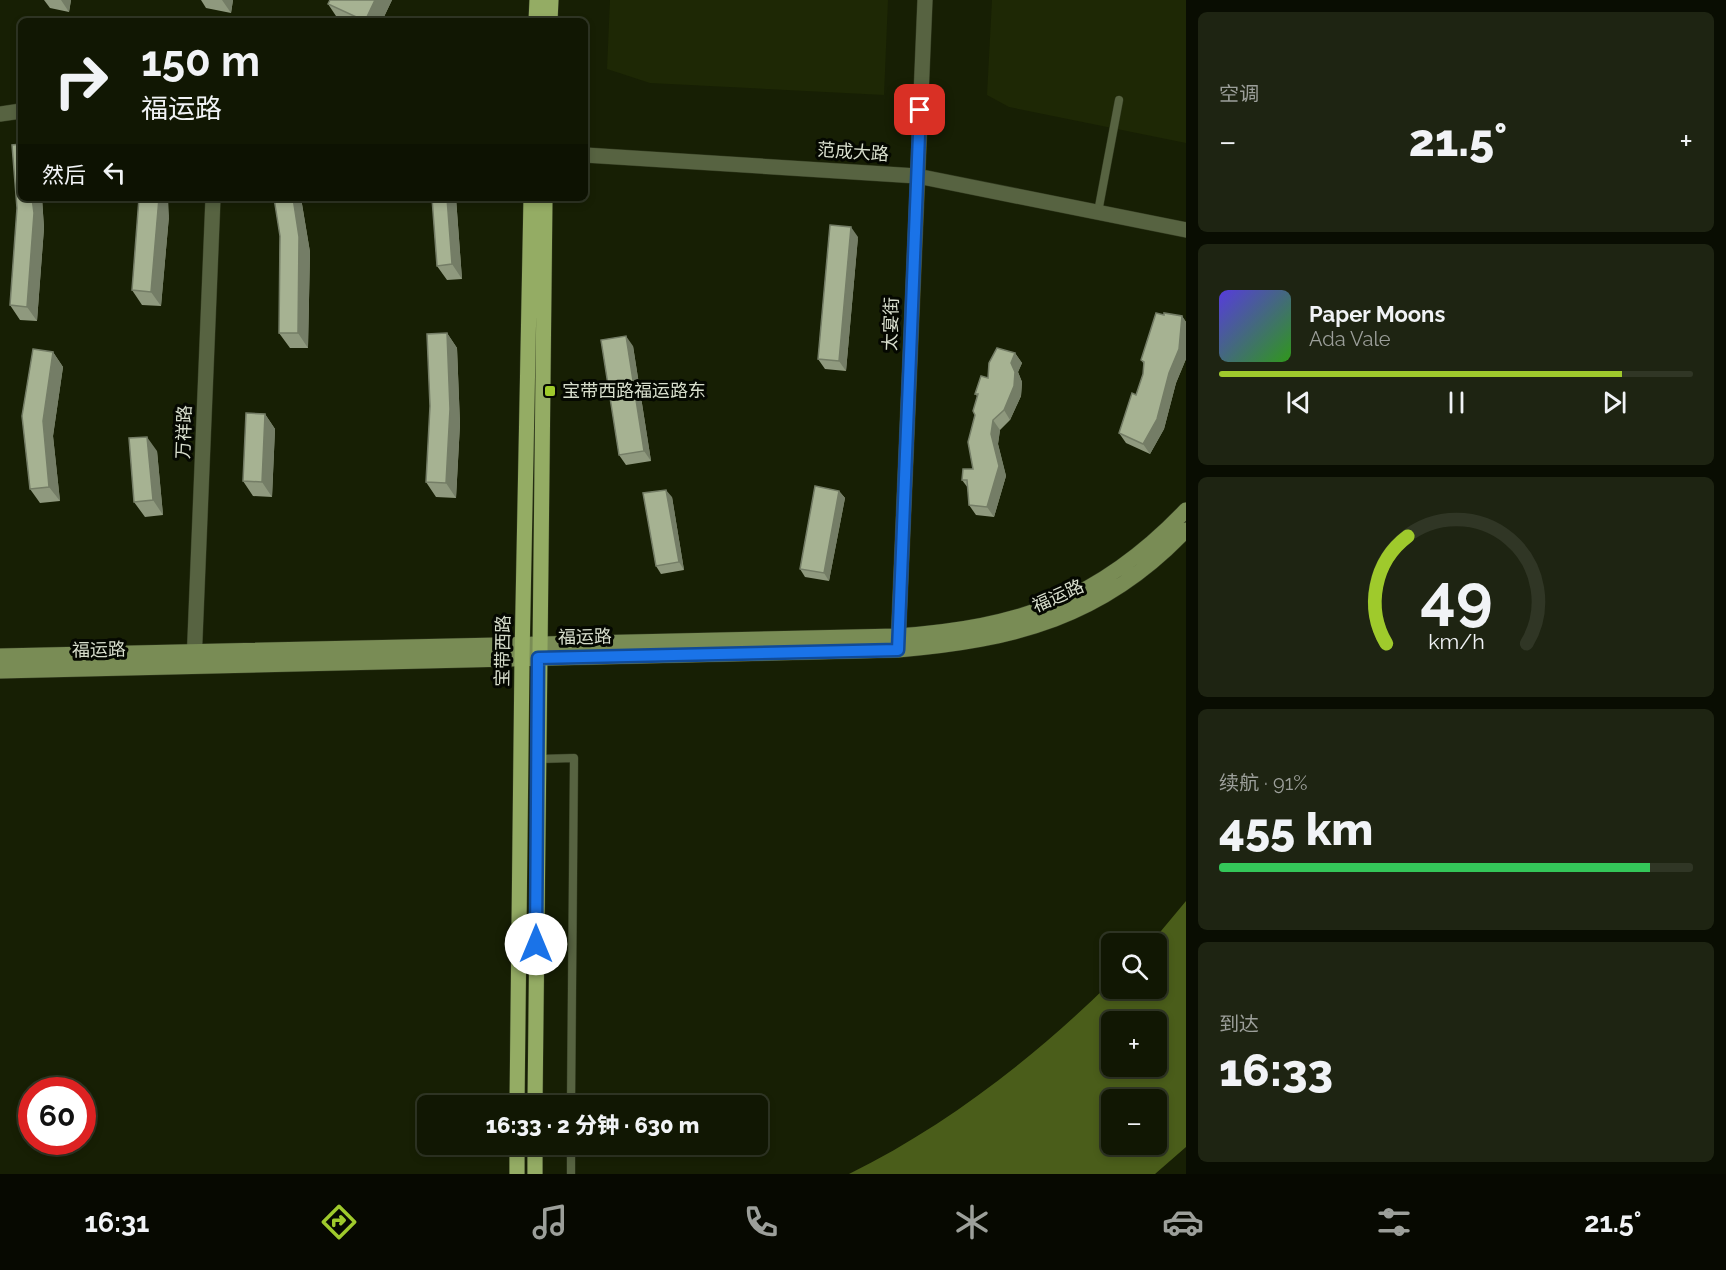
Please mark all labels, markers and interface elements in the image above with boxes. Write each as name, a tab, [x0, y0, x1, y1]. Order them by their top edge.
text: 150 m	[141, 37, 260, 86]
icon: right	[42, 42, 120, 120]
text: 空调	[1219, 82, 1259, 106]
pin	[894, 84, 945, 135]
text: 福运路	[141, 93, 222, 124]
icon: arrive	[903, 93, 936, 126]
text: 21.5°	[1409, 114, 1507, 167]
text: −	[1219, 122, 1237, 161]
text: +	[1679, 122, 1693, 161]
street label: 范成大路	[816, 139, 890, 164]
icon: left	[98, 156, 131, 189]
text: 然后	[42, 162, 86, 188]
street label: 太宴街	[879, 297, 902, 351]
text: Paper Moons	[1309, 301, 1445, 327]
text: Ada Vale	[1309, 327, 1391, 351]
place label: 宝带西路福运路东	[562, 380, 706, 401]
marker: 宝带西路福运路东	[543, 384, 557, 398]
icon: previous	[1282, 386, 1315, 419]
icon: pause	[1440, 386, 1473, 419]
icon: next	[1598, 386, 1631, 419]
street label: 万祥路	[172, 405, 195, 459]
text: 49	[1420, 559, 1492, 633]
street label: 福运路	[1029, 575, 1087, 616]
street label: 宝带西路	[491, 615, 514, 687]
street label: 福运路	[558, 626, 612, 647]
text: km/h	[1428, 629, 1484, 654]
street label: 福运路	[72, 639, 126, 660]
text: 续航 · 91%	[1219, 771, 1308, 795]
text: 455 km	[1219, 803, 1373, 856]
position arrow	[504, 912, 568, 976]
map controls	[1101, 933, 1167, 1155]
button: search	[1101, 933, 1167, 999]
button: +	[1101, 1011, 1167, 1077]
text: 到达	[1219, 1012, 1259, 1036]
text: 16:33	[1219, 1044, 1333, 1097]
speed limit sign: 60	[18, 1077, 96, 1155]
button: −	[1101, 1089, 1167, 1155]
text: 16:33 · 2 分钟 · 630 m	[486, 1112, 699, 1138]
icon: directions	[318, 1201, 360, 1243]
icon: music	[529, 1201, 571, 1243]
icon: phone	[740, 1201, 782, 1243]
icon: climate	[951, 1201, 993, 1243]
icon: car	[1162, 1201, 1204, 1243]
icon: filters	[1373, 1201, 1415, 1243]
text: 16:31	[84, 1207, 149, 1238]
text: 21.5°	[1584, 1207, 1641, 1238]

